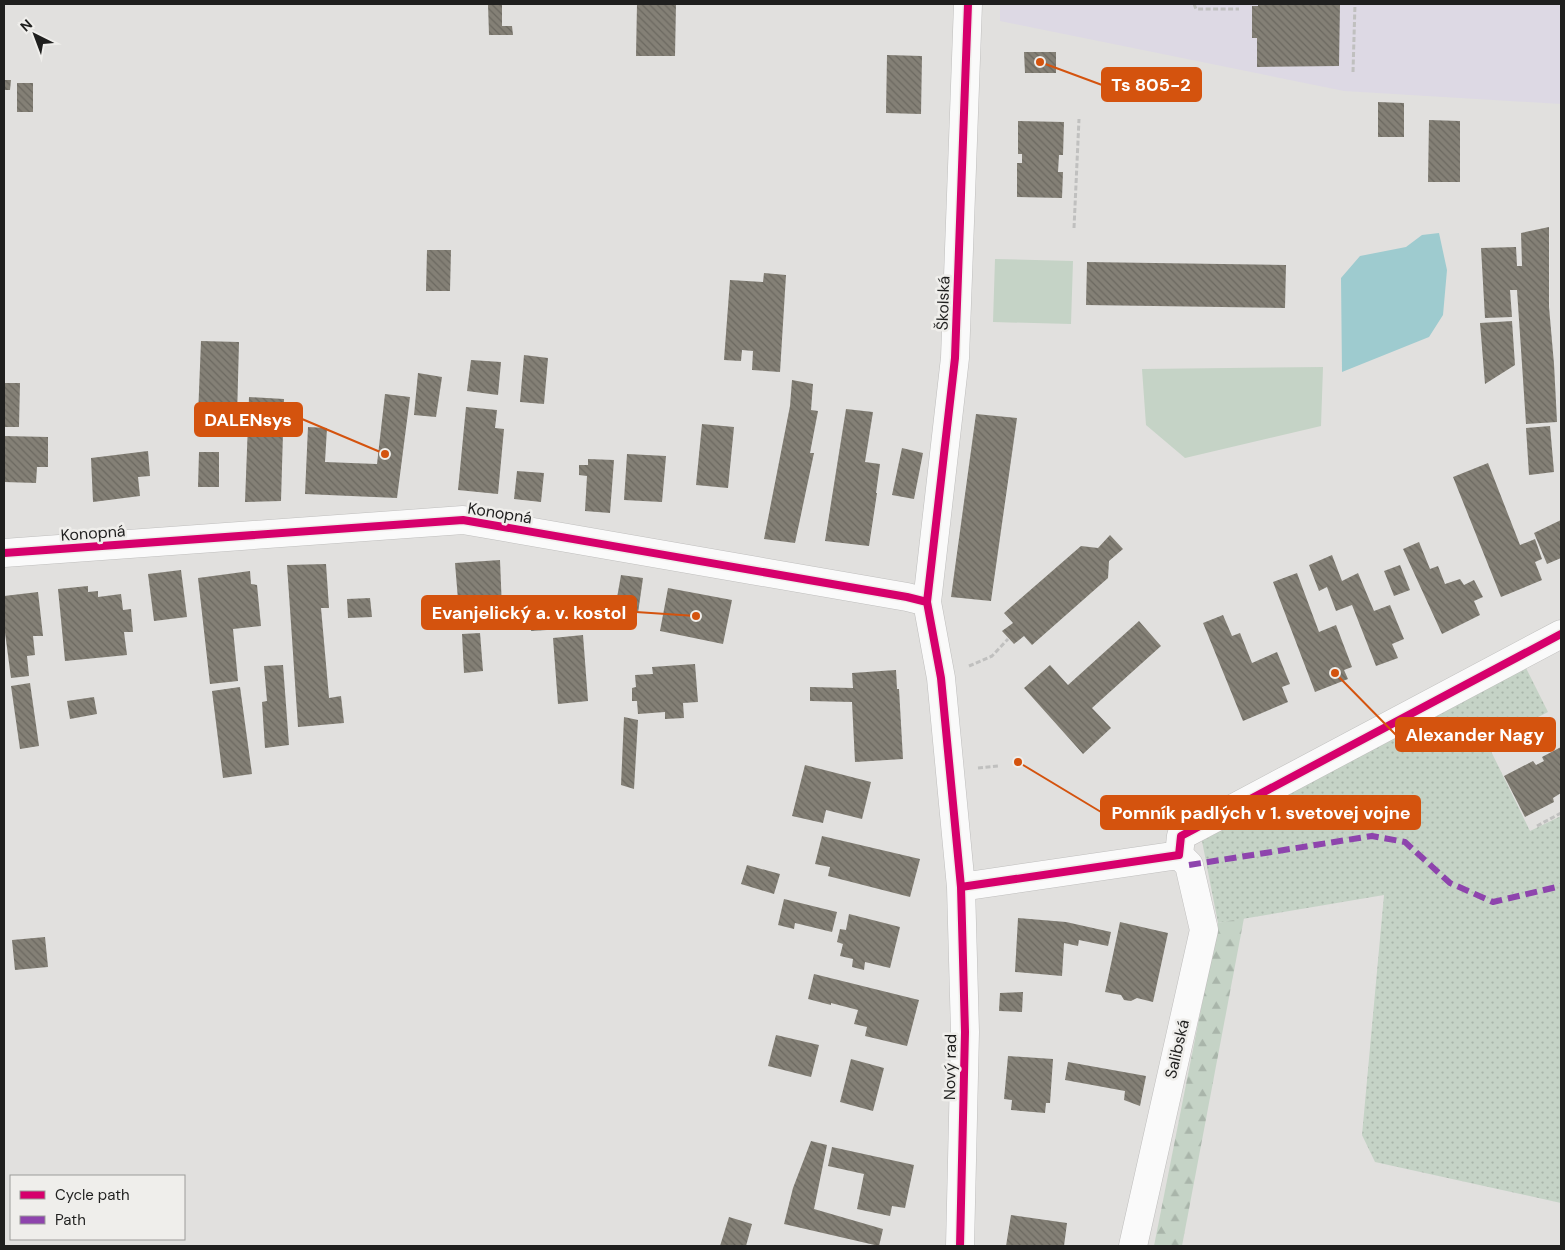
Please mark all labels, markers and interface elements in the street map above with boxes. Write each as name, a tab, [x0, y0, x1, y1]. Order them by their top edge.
north arrow	[10, 10, 60, 60]
text: N	[16, 15, 36, 35]
callout: Ts 805-2	[1102, 68, 1201, 101]
text: Ts 805-2	[1111, 73, 1191, 97]
street label: Školská	[932, 275, 954, 331]
callout: DALENsys	[195, 403, 302, 436]
text: DALENsys	[204, 408, 292, 432]
street label: Konopná	[466, 498, 534, 528]
street label: Konopná	[60, 520, 126, 546]
callout: Evanjelický a. v. kostol	[422, 596, 636, 629]
text: Evanjelický a. v. kostol	[432, 601, 626, 625]
callout: Alexander Nagy	[1396, 718, 1555, 751]
text: Alexander Nagy	[1406, 723, 1545, 747]
callout: Pomník padlých v 1. svetovej vojne	[1101, 796, 1420, 829]
text: Pomník padlých v 1. svetovej vojne	[1111, 801, 1411, 825]
street label: Salibská	[1160, 1017, 1194, 1081]
street label: Nový rad	[939, 1034, 961, 1100]
legend	[10, 1175, 185, 1240]
text: Cycle path	[55, 1185, 130, 1205]
text: Path	[55, 1210, 86, 1230]

